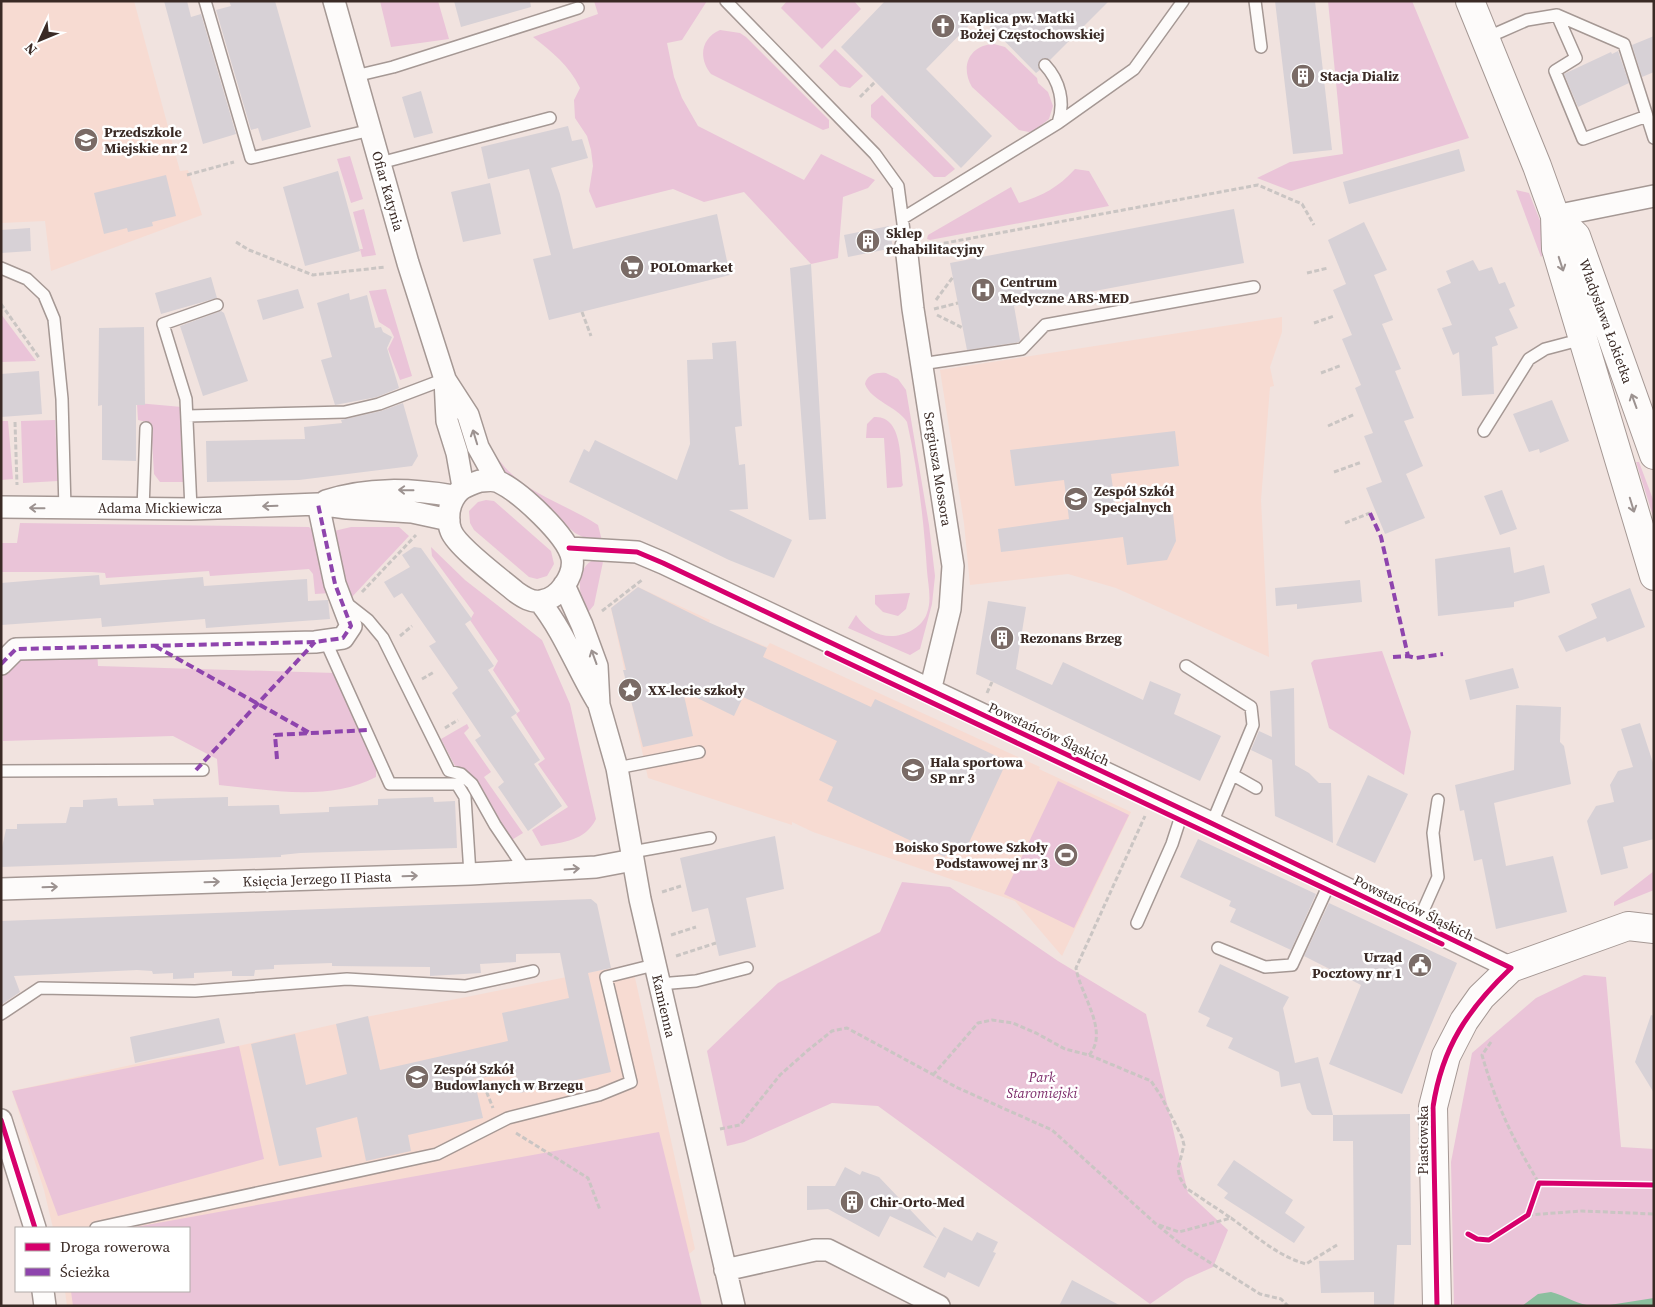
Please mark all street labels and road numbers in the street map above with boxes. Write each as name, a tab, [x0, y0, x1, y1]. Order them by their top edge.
street label: Ofiar Katynia	[367, 149, 409, 234]
street label: Władysława Łokietka	[1574, 256, 1638, 387]
street label: Sergiusza Mossora	[919, 410, 957, 528]
street label: Adama Mickiewicza	[98, 498, 223, 518]
street label: Powstańców Śląskich	[985, 697, 1113, 771]
street label: Księcia Jerzego II Piasta	[242, 866, 393, 892]
street label: Powstańców Śląskich	[1350, 870, 1478, 946]
street label: Kamienna	[647, 972, 681, 1040]
street label: Piastowska	[1413, 1104, 1433, 1175]

